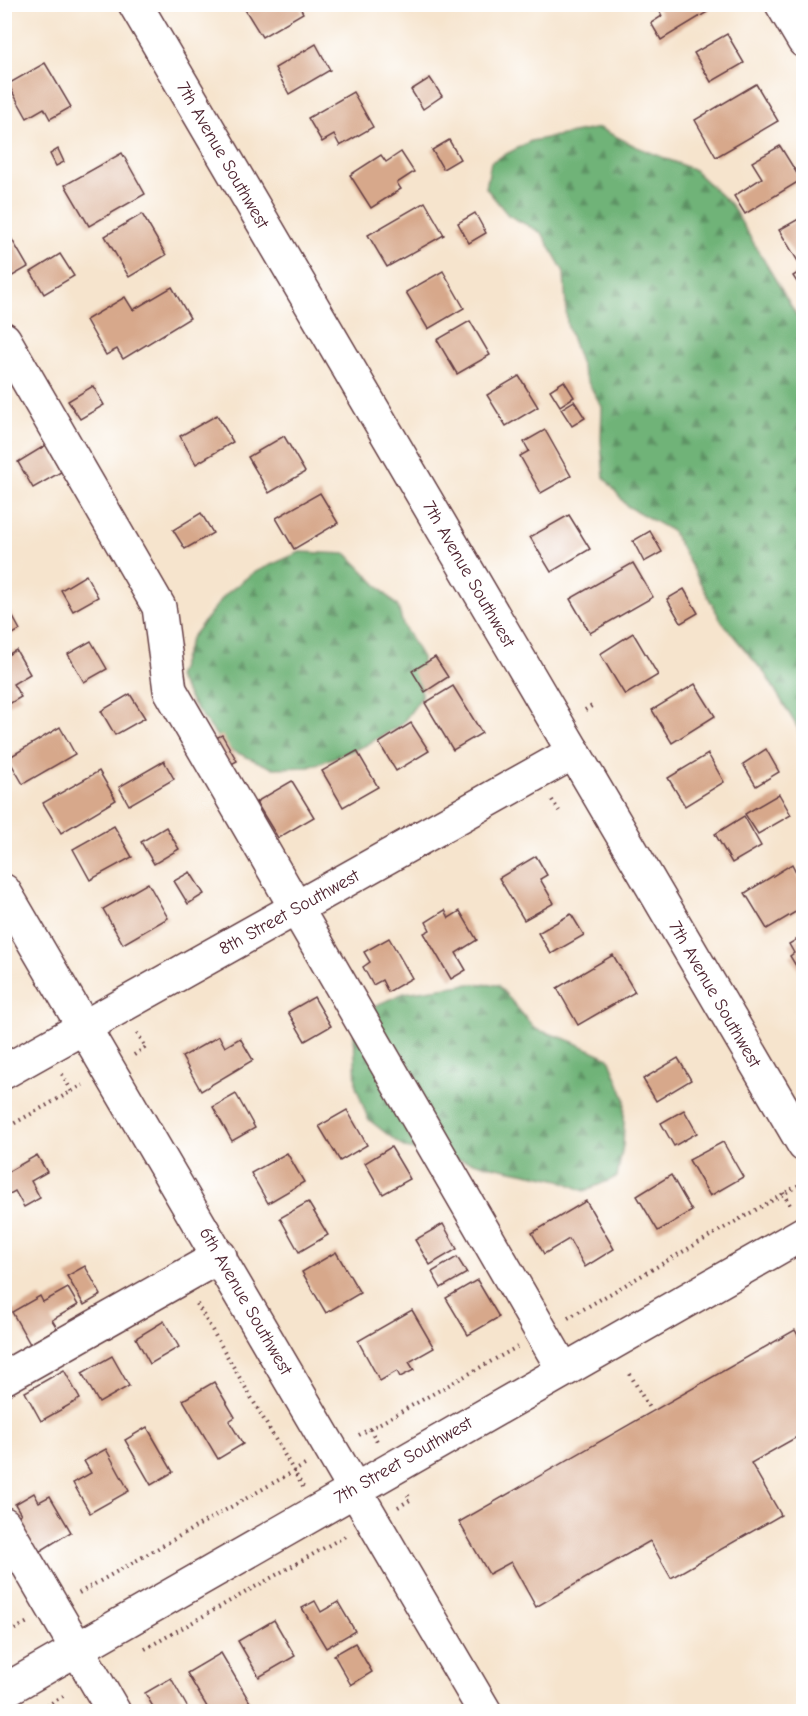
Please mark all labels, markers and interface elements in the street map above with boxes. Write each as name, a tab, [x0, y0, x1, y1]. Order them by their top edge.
street label: 7th Avenue Southwest	[172, 78, 274, 233]
street label: 7th Avenue Southwest	[418, 497, 520, 652]
street label: 8th Street Southwest	[216, 865, 364, 960]
street label: 7th Avenue Southwest	[664, 917, 766, 1072]
street label: 6th Avenue Southwest	[195, 1224, 297, 1380]
street label: 7th Street Southwest	[330, 1412, 477, 1509]

